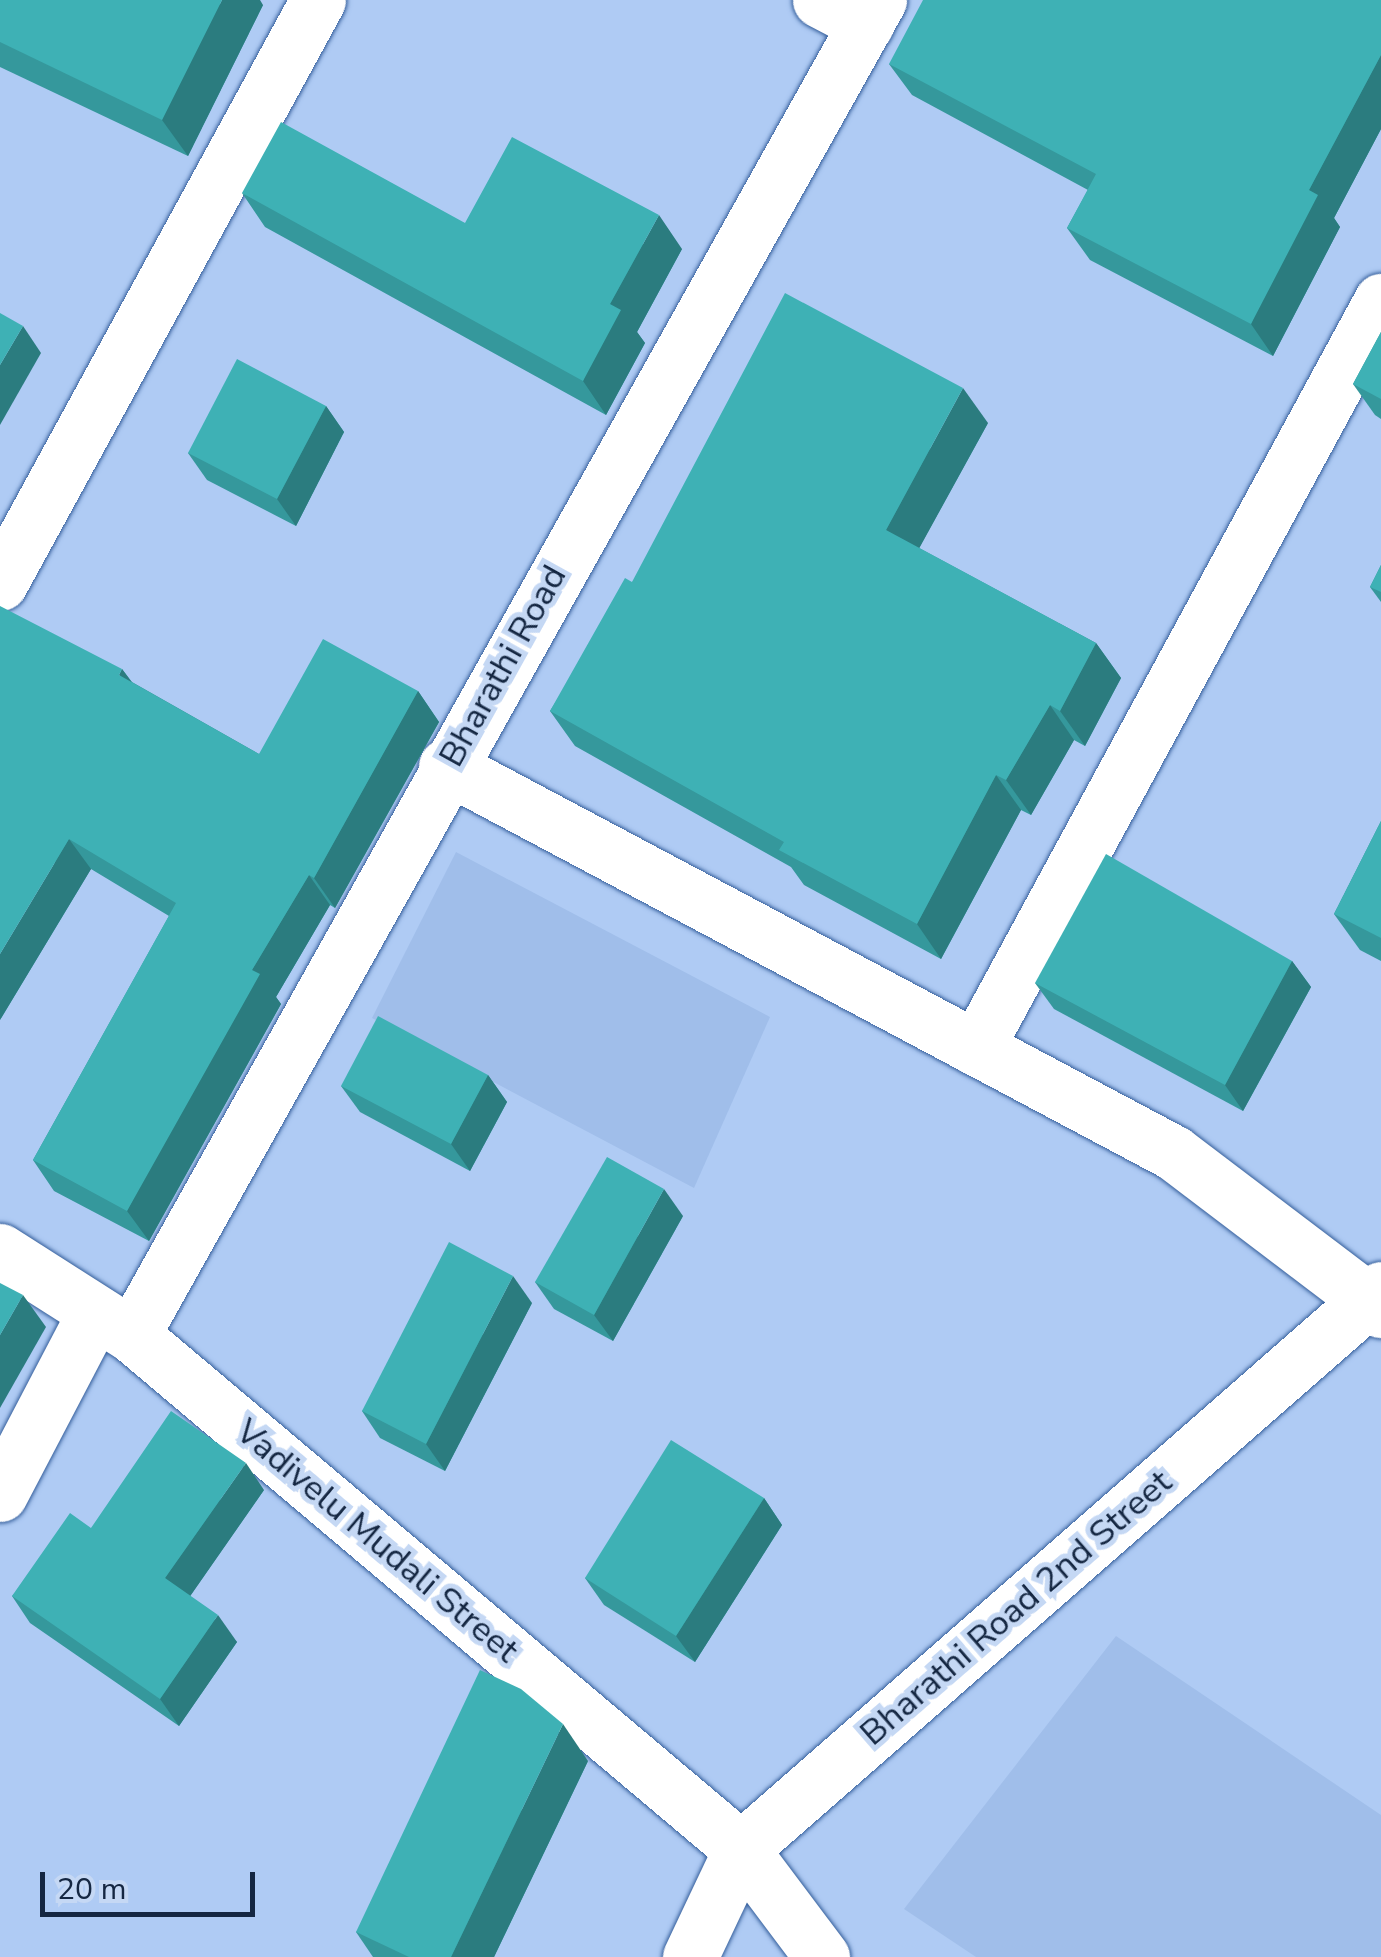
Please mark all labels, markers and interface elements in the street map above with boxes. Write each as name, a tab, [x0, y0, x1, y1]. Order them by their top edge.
street label: Bharathi Road	[430, 558, 576, 774]
street label: Vadivelu Mudali Street	[227, 1410, 527, 1672]
street label: Bharathi Road 2nd Street	[852, 1461, 1180, 1755]
scale bar	[45, 1852, 260, 1914]
text: 20 m	[57, 1869, 126, 1910]

